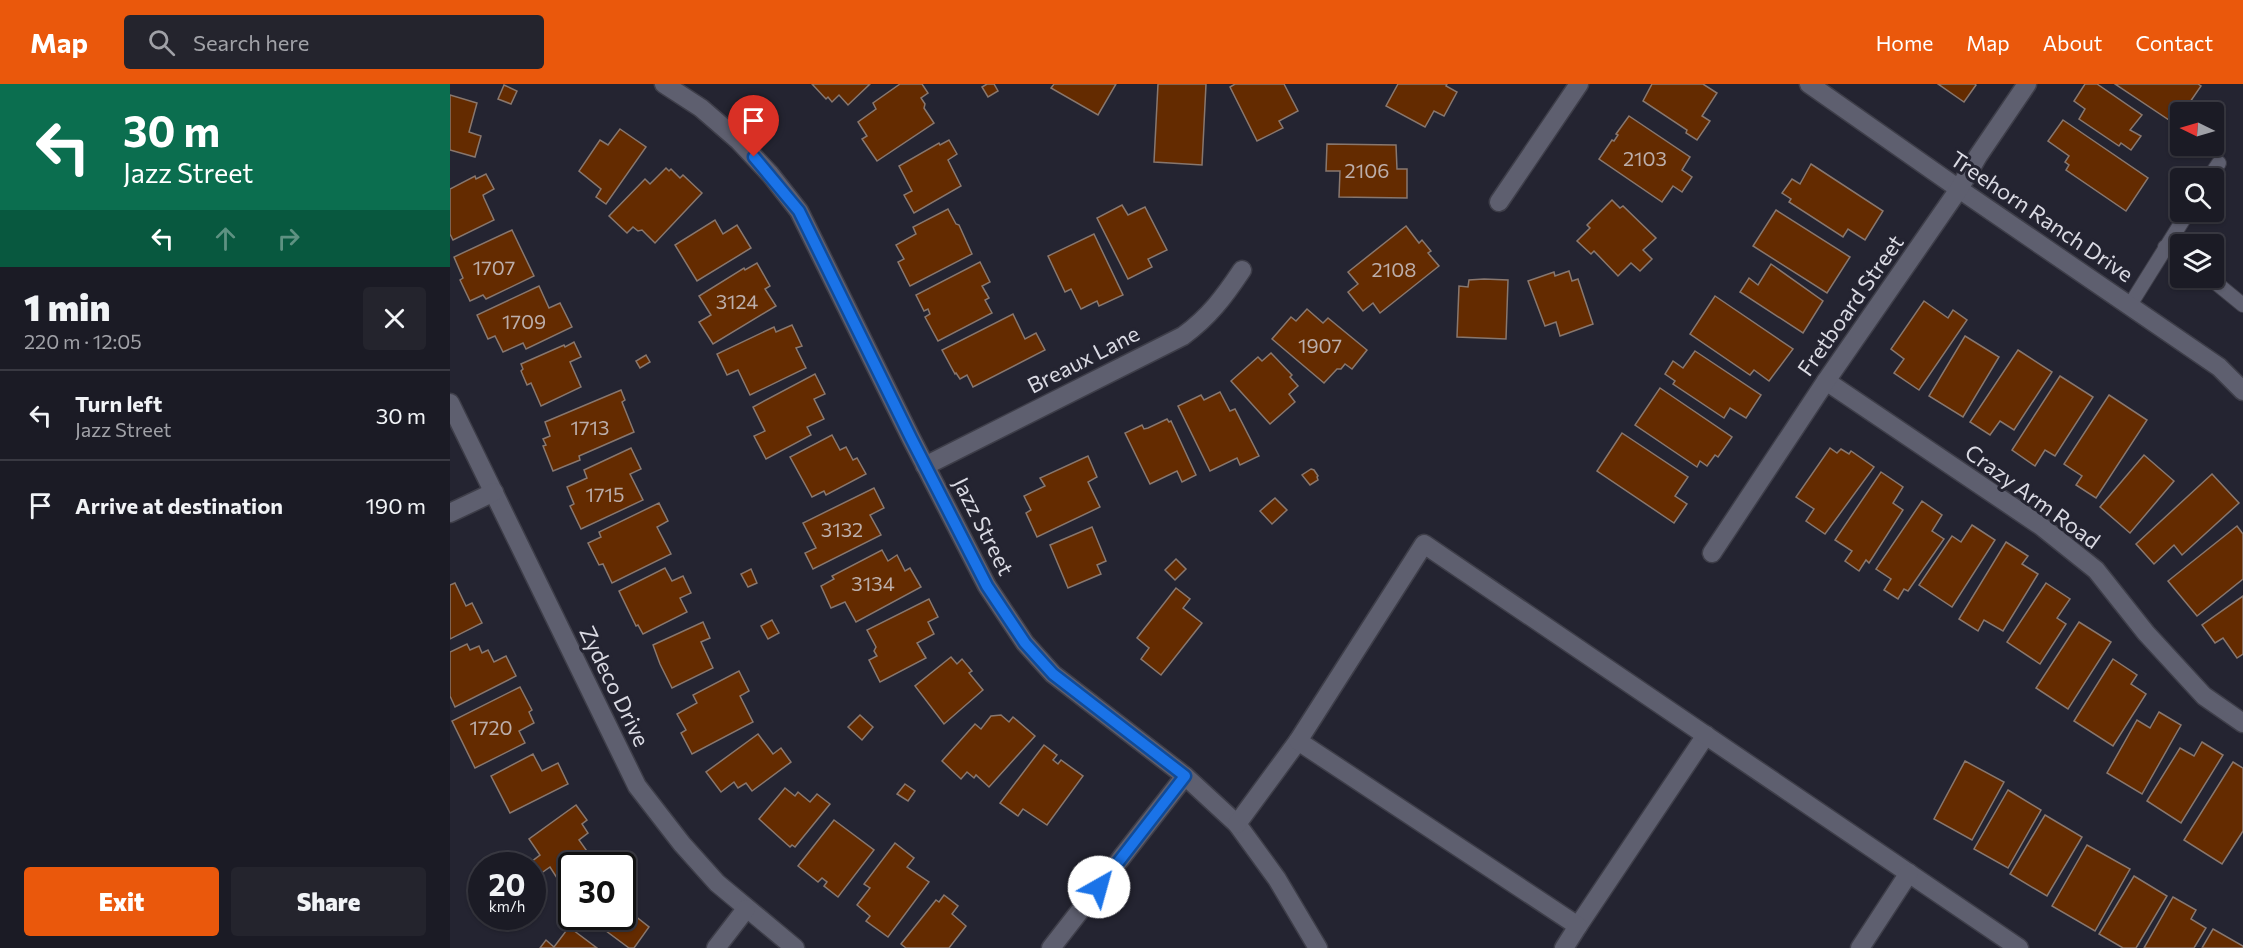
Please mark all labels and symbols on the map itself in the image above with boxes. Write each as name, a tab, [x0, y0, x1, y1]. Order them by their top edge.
pin	[728, 95, 779, 157]
north arrow	[2170, 102, 2224, 156]
street label: Treehorn Ranch Drive	[1945, 145, 2139, 287]
house number: 2103	[1623, 146, 1667, 170]
house number: 2106	[1345, 158, 1389, 182]
street label: Fretboard Street	[1791, 229, 1909, 381]
house number: 1707	[473, 255, 515, 279]
house number: 2108	[1372, 257, 1416, 281]
house number: 3124	[716, 289, 758, 313]
house number: 1709	[502, 309, 546, 333]
street label: Breaux Lane	[1022, 319, 1144, 399]
house number: 1907	[1298, 333, 1342, 357]
house number: 1713	[570, 415, 610, 439]
street label: Crazy Arm Road	[1960, 438, 2106, 554]
street label: Jazz Street	[948, 473, 1020, 579]
house number: 1715	[585, 482, 625, 506]
house number: 3132	[821, 517, 863, 541]
house number: 3134	[851, 571, 895, 595]
street label: Zydeco Drive	[574, 621, 656, 751]
house number: 1720	[469, 715, 513, 739]
speed limit sign: 30	[558, 852, 636, 930]
position arrow	[1067, 855, 1131, 919]

